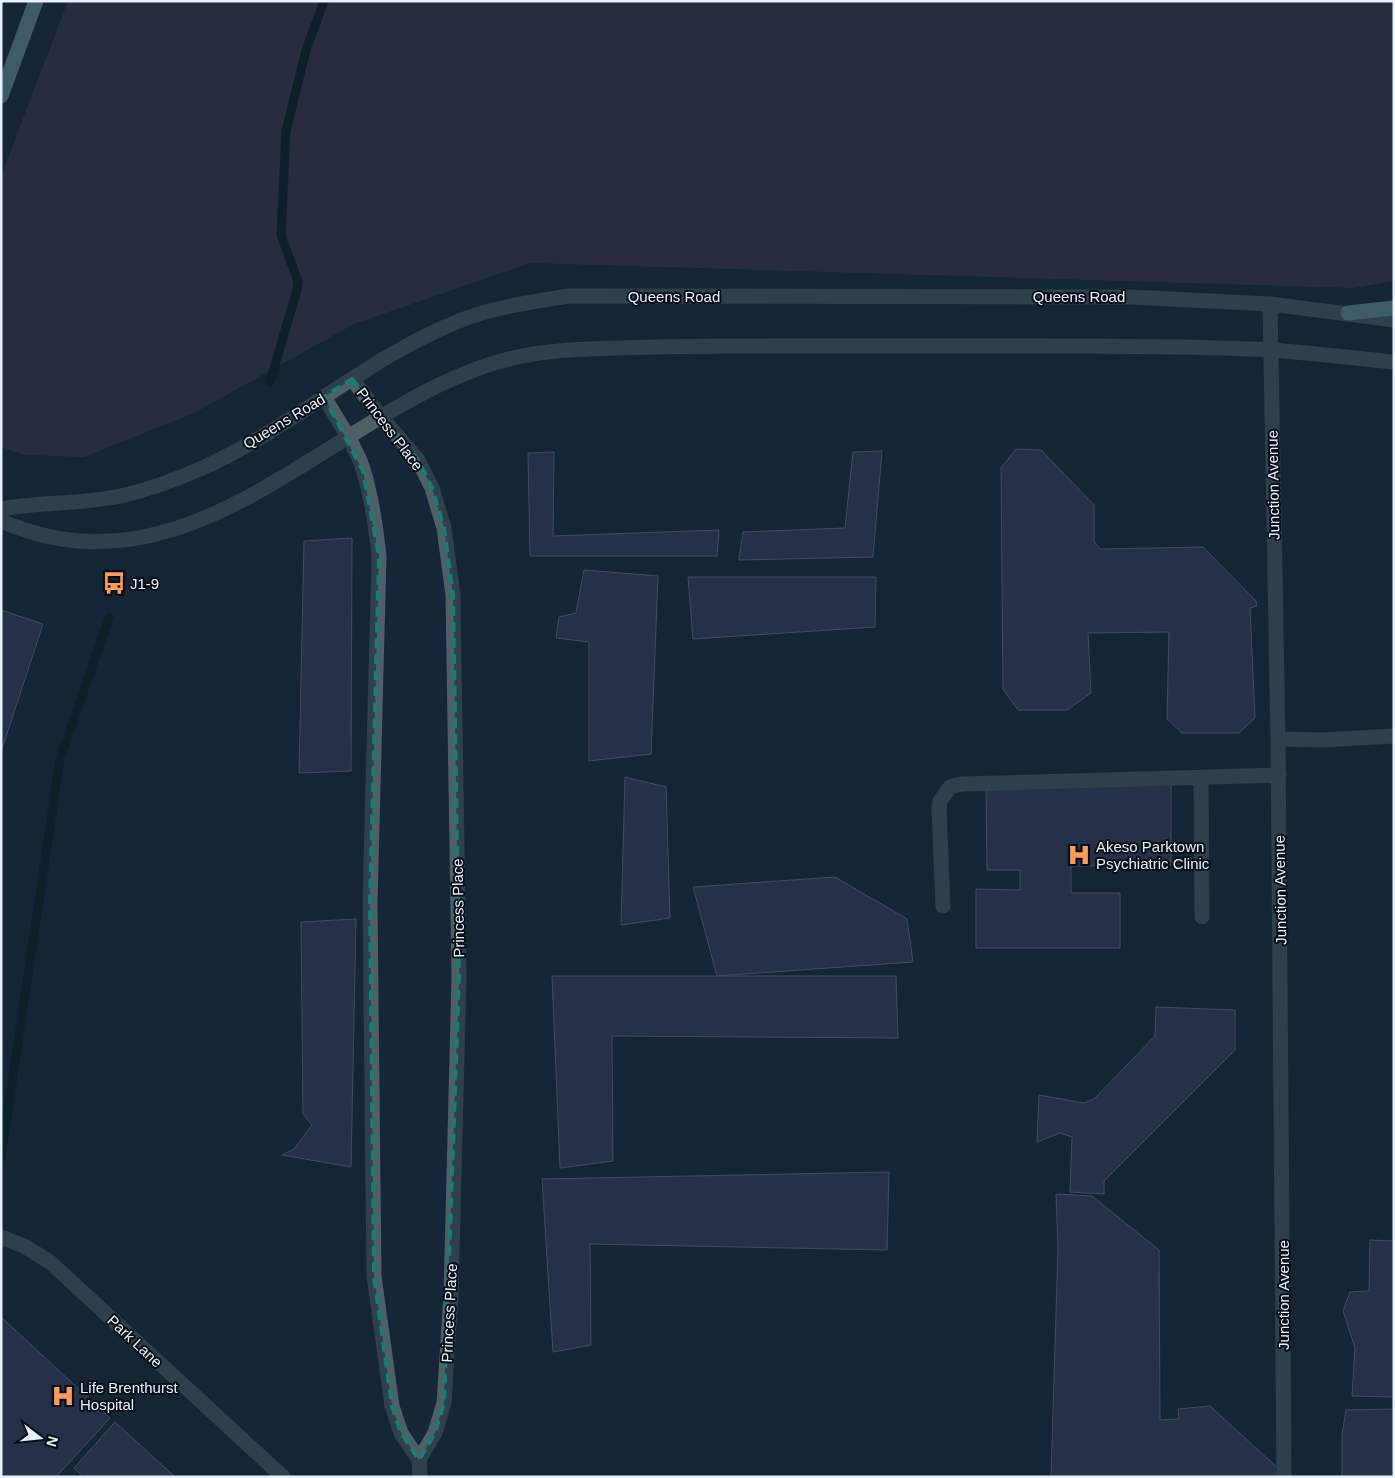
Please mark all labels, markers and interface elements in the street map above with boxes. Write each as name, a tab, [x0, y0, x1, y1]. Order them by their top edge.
street label: Queens Road	[628, 288, 720, 305]
street label: Queens Road	[1033, 288, 1125, 305]
street label: Princess Place	[353, 384, 427, 474]
street label: Queens Road	[240, 390, 328, 452]
street label: Junction Avenue	[1264, 430, 1282, 540]
bus stop icon: J1-9	[101, 570, 127, 596]
place label: J1-9	[130, 575, 159, 592]
street label: Junction Avenue	[1271, 835, 1289, 945]
place label: Akeso Parktown Psychiatric Clinic	[1096, 838, 1210, 872]
hospital icon: Akeso Parktown Psychiatric Clinic	[1066, 842, 1092, 868]
street label: Princess Place	[449, 858, 467, 958]
street label: Junction Avenue	[1275, 1240, 1292, 1350]
street label: Princess Place	[438, 1263, 460, 1363]
street label: Park Lane	[104, 1311, 166, 1371]
place label: Life Brenthurst Hospital	[80, 1379, 178, 1413]
hospital icon: Life Brenthurst Hospital	[50, 1383, 76, 1409]
north arrow	[15, 1413, 65, 1463]
text: N	[43, 1435, 62, 1449]

